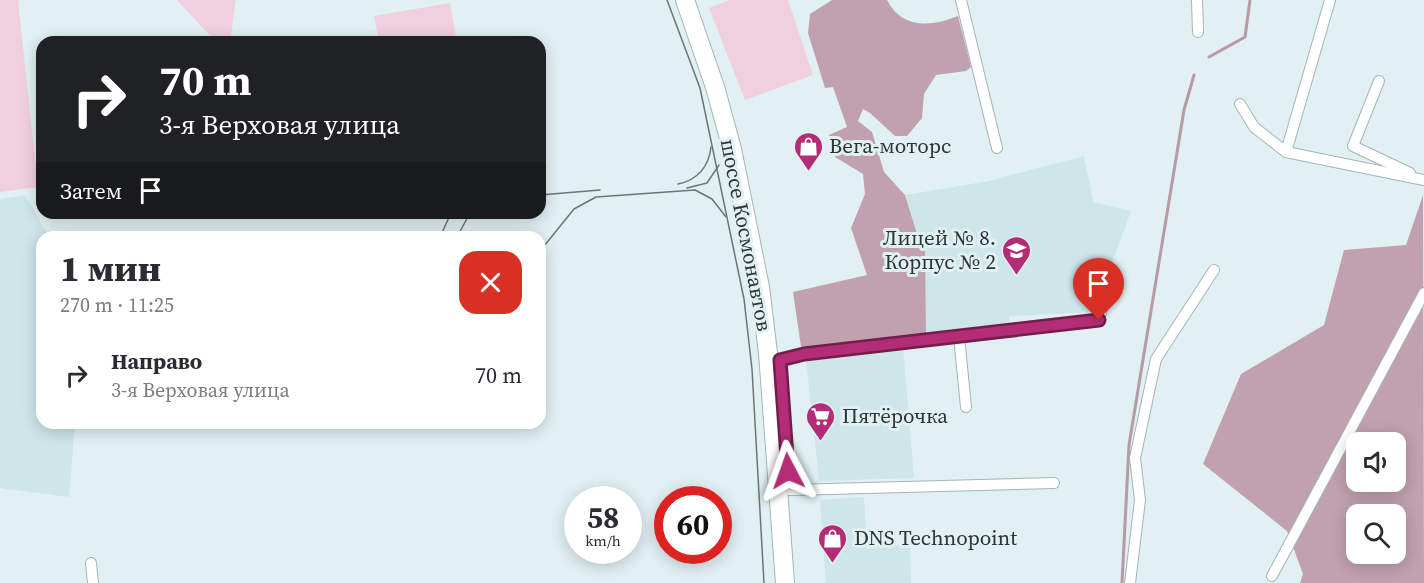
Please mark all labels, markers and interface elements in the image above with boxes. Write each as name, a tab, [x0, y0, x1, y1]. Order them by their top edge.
text: 70 m	[159, 51, 252, 109]
icon: right	[60, 60, 138, 138]
text: 3-я Верховая улица	[159, 106, 400, 143]
shop icon: Вега-моторс	[792, 130, 824, 172]
place label: Вега-моторс	[829, 131, 951, 160]
street label: шоссе Космонавтов	[714, 136, 779, 334]
icon: arrive	[134, 174, 167, 207]
text: Затем	[60, 176, 122, 206]
place label: Лицей № 8. Корпус № 2	[883, 223, 996, 276]
school or university icon: Лицей № 8. Корпус № 2	[1001, 234, 1033, 276]
text: 1 мин	[60, 244, 161, 293]
button: close	[459, 251, 522, 314]
pin	[1073, 258, 1124, 320]
icon: arrive	[1082, 267, 1115, 300]
text: 270 m · 11:25	[60, 291, 174, 319]
text: Направо	[111, 346, 202, 376]
icon: right	[60, 359, 93, 392]
text: 70 m	[475, 360, 522, 390]
text: 3-я Верховая улица	[111, 376, 290, 404]
supermarket icon: Пятёрочка	[805, 400, 837, 442]
place label: Пятёрочка	[842, 401, 948, 430]
map controls	[1346, 432, 1406, 564]
button: sound	[1346, 432, 1406, 492]
position arrow	[756, 439, 820, 503]
speed limit sign: 60	[654, 486, 732, 564]
text: 58	[587, 497, 619, 538]
button: search	[1346, 504, 1406, 564]
shop icon: DNS Technopoint	[817, 522, 849, 564]
place label: DNS Technopoint	[854, 523, 1017, 552]
text: km/h	[585, 530, 621, 551]

